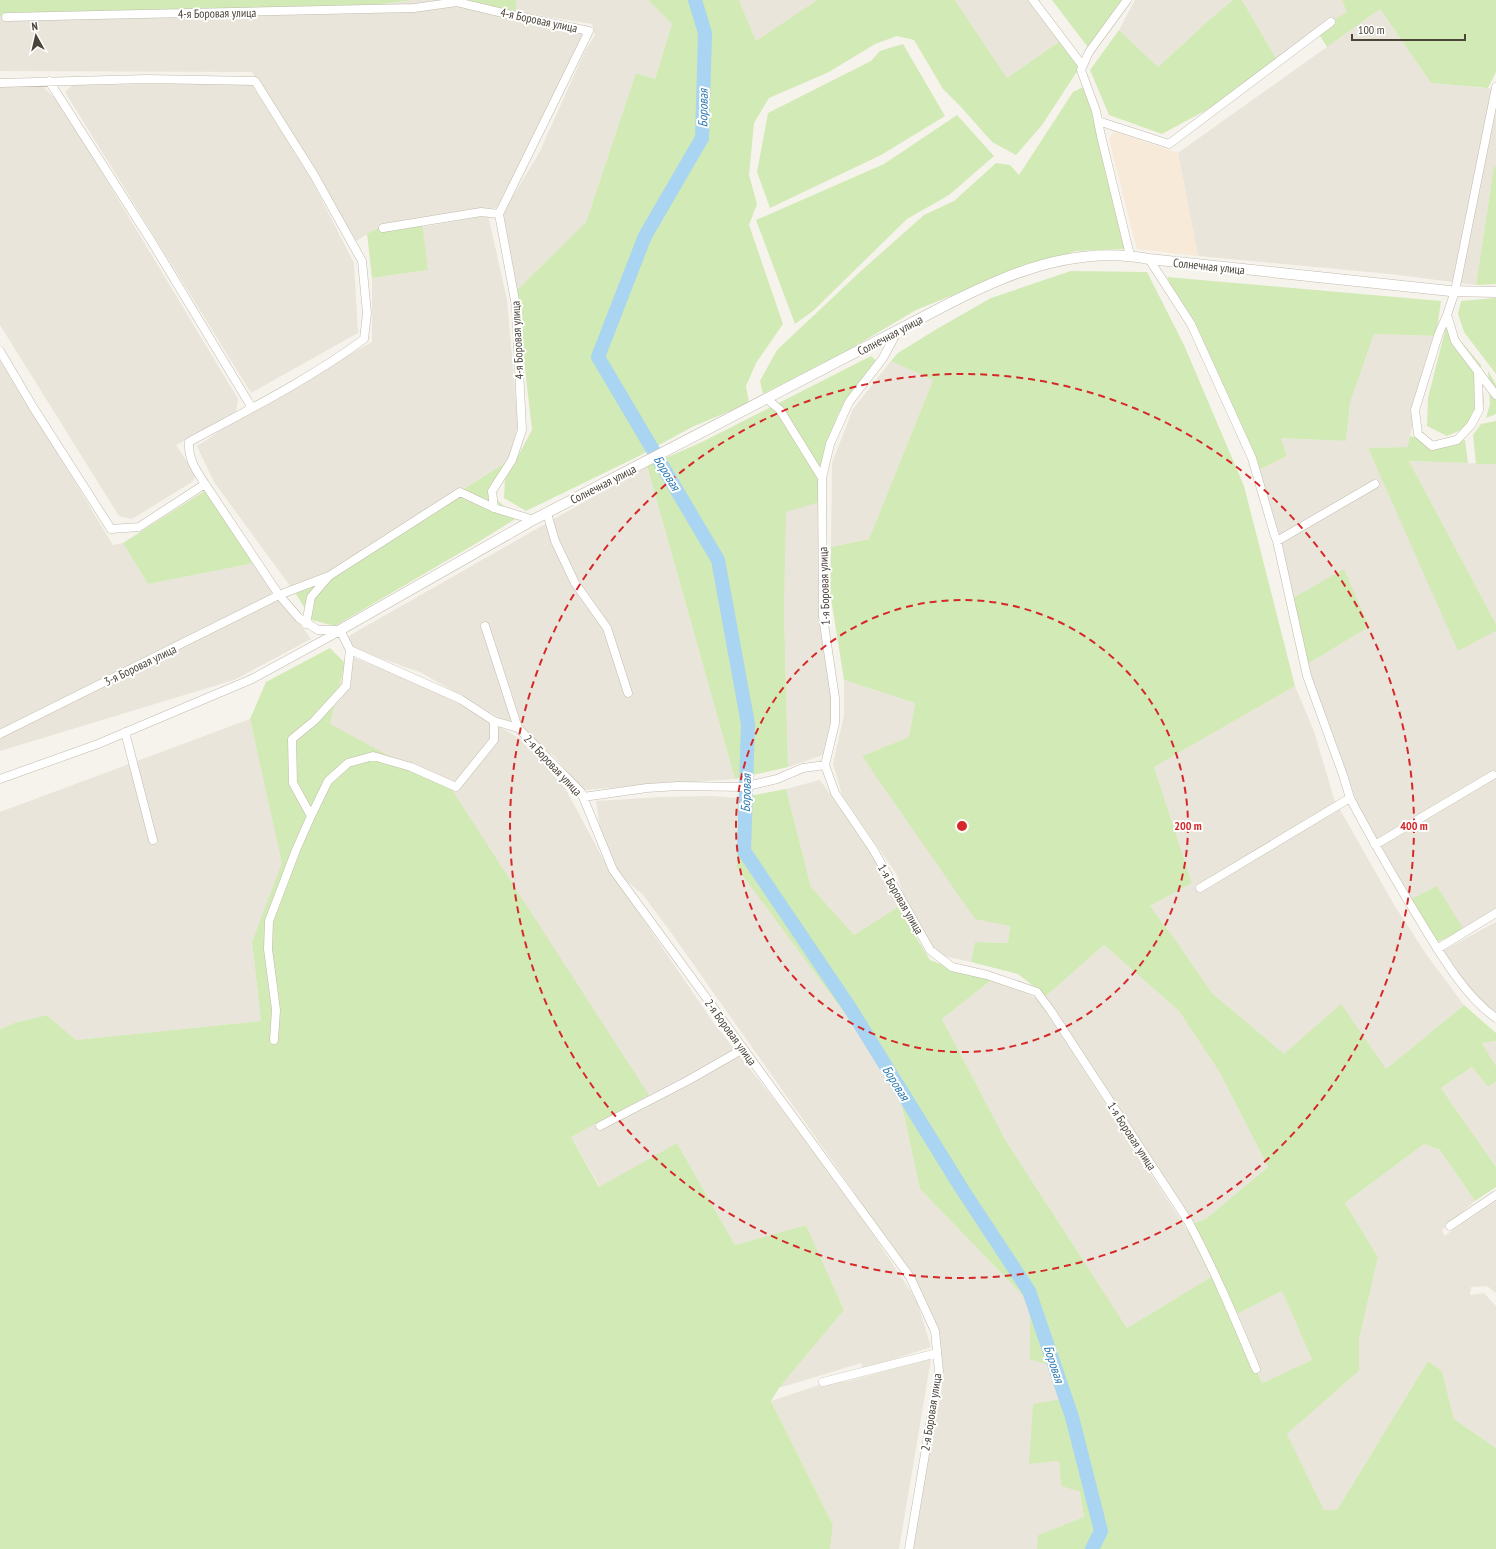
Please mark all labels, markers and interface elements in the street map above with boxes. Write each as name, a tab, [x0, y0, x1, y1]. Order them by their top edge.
street label: 4-я Боровая улица	[178, 5, 257, 21]
street label: 4-я Боровая улица	[499, 5, 579, 36]
north arrow	[16, 16, 56, 56]
scale bar	[1352, 16, 1465, 42]
text: N	[31, 19, 39, 33]
text: 100 m	[1358, 22, 1385, 37]
water label: Боровая	[694, 88, 712, 127]
street label: Солнечная улица	[1172, 255, 1246, 277]
street label: 4-я Боровая улица	[507, 300, 527, 380]
street label: Солнечная улица	[855, 311, 925, 359]
water label: Боровая	[650, 452, 685, 495]
street label: Солнечная улица	[568, 461, 639, 507]
street label: 1-я Боровая улица	[815, 546, 833, 625]
street label: 3-я Боровая улица	[101, 641, 179, 689]
street label: 2-я Боровая улица	[521, 731, 585, 799]
water label: Боровая	[737, 773, 755, 812]
text: 200 m	[1174, 818, 1202, 833]
text: 400 m	[1400, 818, 1428, 833]
centre of rings	[955, 819, 969, 833]
street label: 1-я Боровая улица	[875, 861, 927, 937]
street label: 2-я Боровая улица	[702, 996, 760, 1068]
water label: Боровая	[879, 1062, 914, 1104]
street label: 1-я Боровая улица	[1104, 1099, 1160, 1173]
water label: Боровая	[1040, 1343, 1068, 1386]
street label: 2-я Боровая улица	[917, 1372, 945, 1452]

